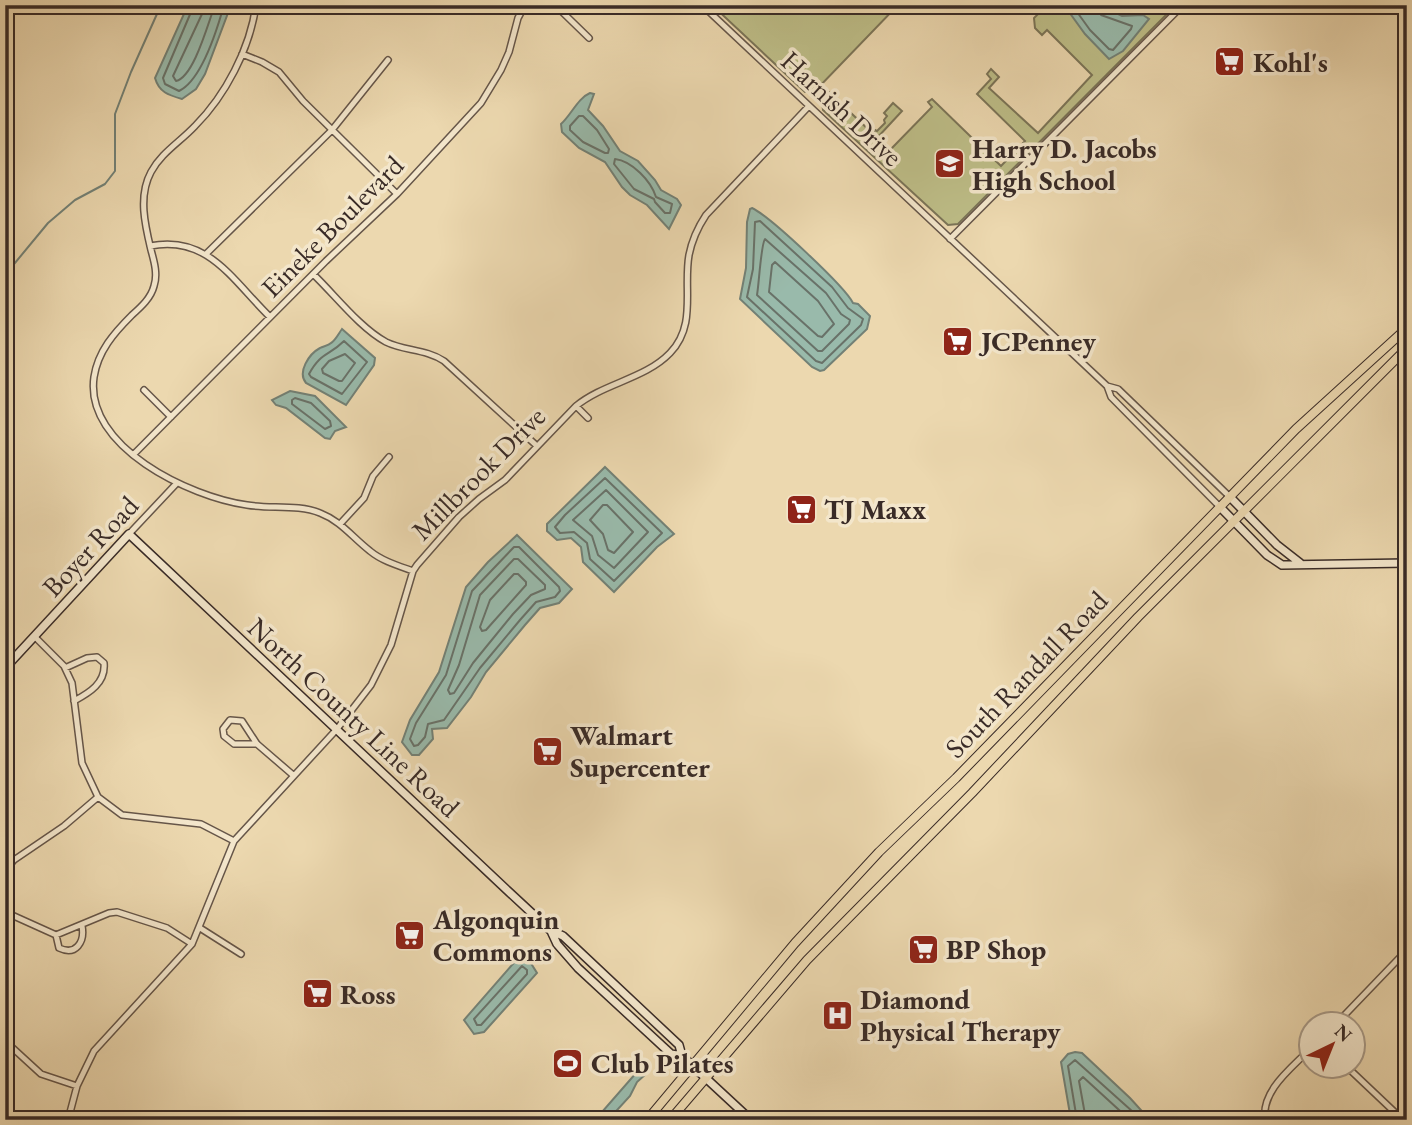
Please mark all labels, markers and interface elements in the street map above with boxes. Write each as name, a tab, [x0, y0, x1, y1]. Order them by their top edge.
street label: Harnish Drive	[774, 42, 911, 174]
place label: Kohl's	[1253, 44, 1328, 80]
supermarket icon: Kohl's	[1213, 45, 1247, 79]
place label: Harry D. Jacobs High School	[972, 130, 1156, 198]
street label: Eineke Boulevard	[253, 146, 412, 305]
school or university icon: Harry D. Jacobs High School	[932, 147, 966, 181]
place label: JCPenney	[978, 323, 1096, 359]
supermarket icon: JCPenney	[941, 324, 975, 358]
street label: Millbrook Drive	[403, 398, 553, 548]
street label: Boyer Road	[34, 487, 147, 604]
place label: TJ Maxx	[824, 491, 926, 527]
supermarket icon: TJ Maxx	[784, 492, 818, 526]
street label: South Randall Road	[937, 582, 1116, 765]
street label: North County Line Road	[240, 609, 468, 825]
place label: Walmart Supercenter	[570, 717, 710, 785]
supermarket icon: Walmart Supercenter	[530, 734, 564, 768]
place label: Algonquin Commons	[432, 901, 560, 969]
supermarket icon: Algonquin Commons	[393, 918, 427, 952]
place label: BP Shop	[946, 931, 1046, 967]
supermarket icon: BP Shop	[906, 932, 940, 966]
place label: Ross	[340, 976, 396, 1012]
supermarket icon: Ross	[300, 977, 334, 1011]
place label: Diamond Physical Therapy	[860, 981, 1061, 1049]
hospital icon: Diamond Physical Therapy	[820, 998, 854, 1032]
north arrow	[1296, 1010, 1366, 1080]
text: N	[1329, 1019, 1358, 1048]
place label: Club Pilates	[591, 1045, 734, 1081]
sports icon: Club Pilates	[551, 1046, 585, 1080]

